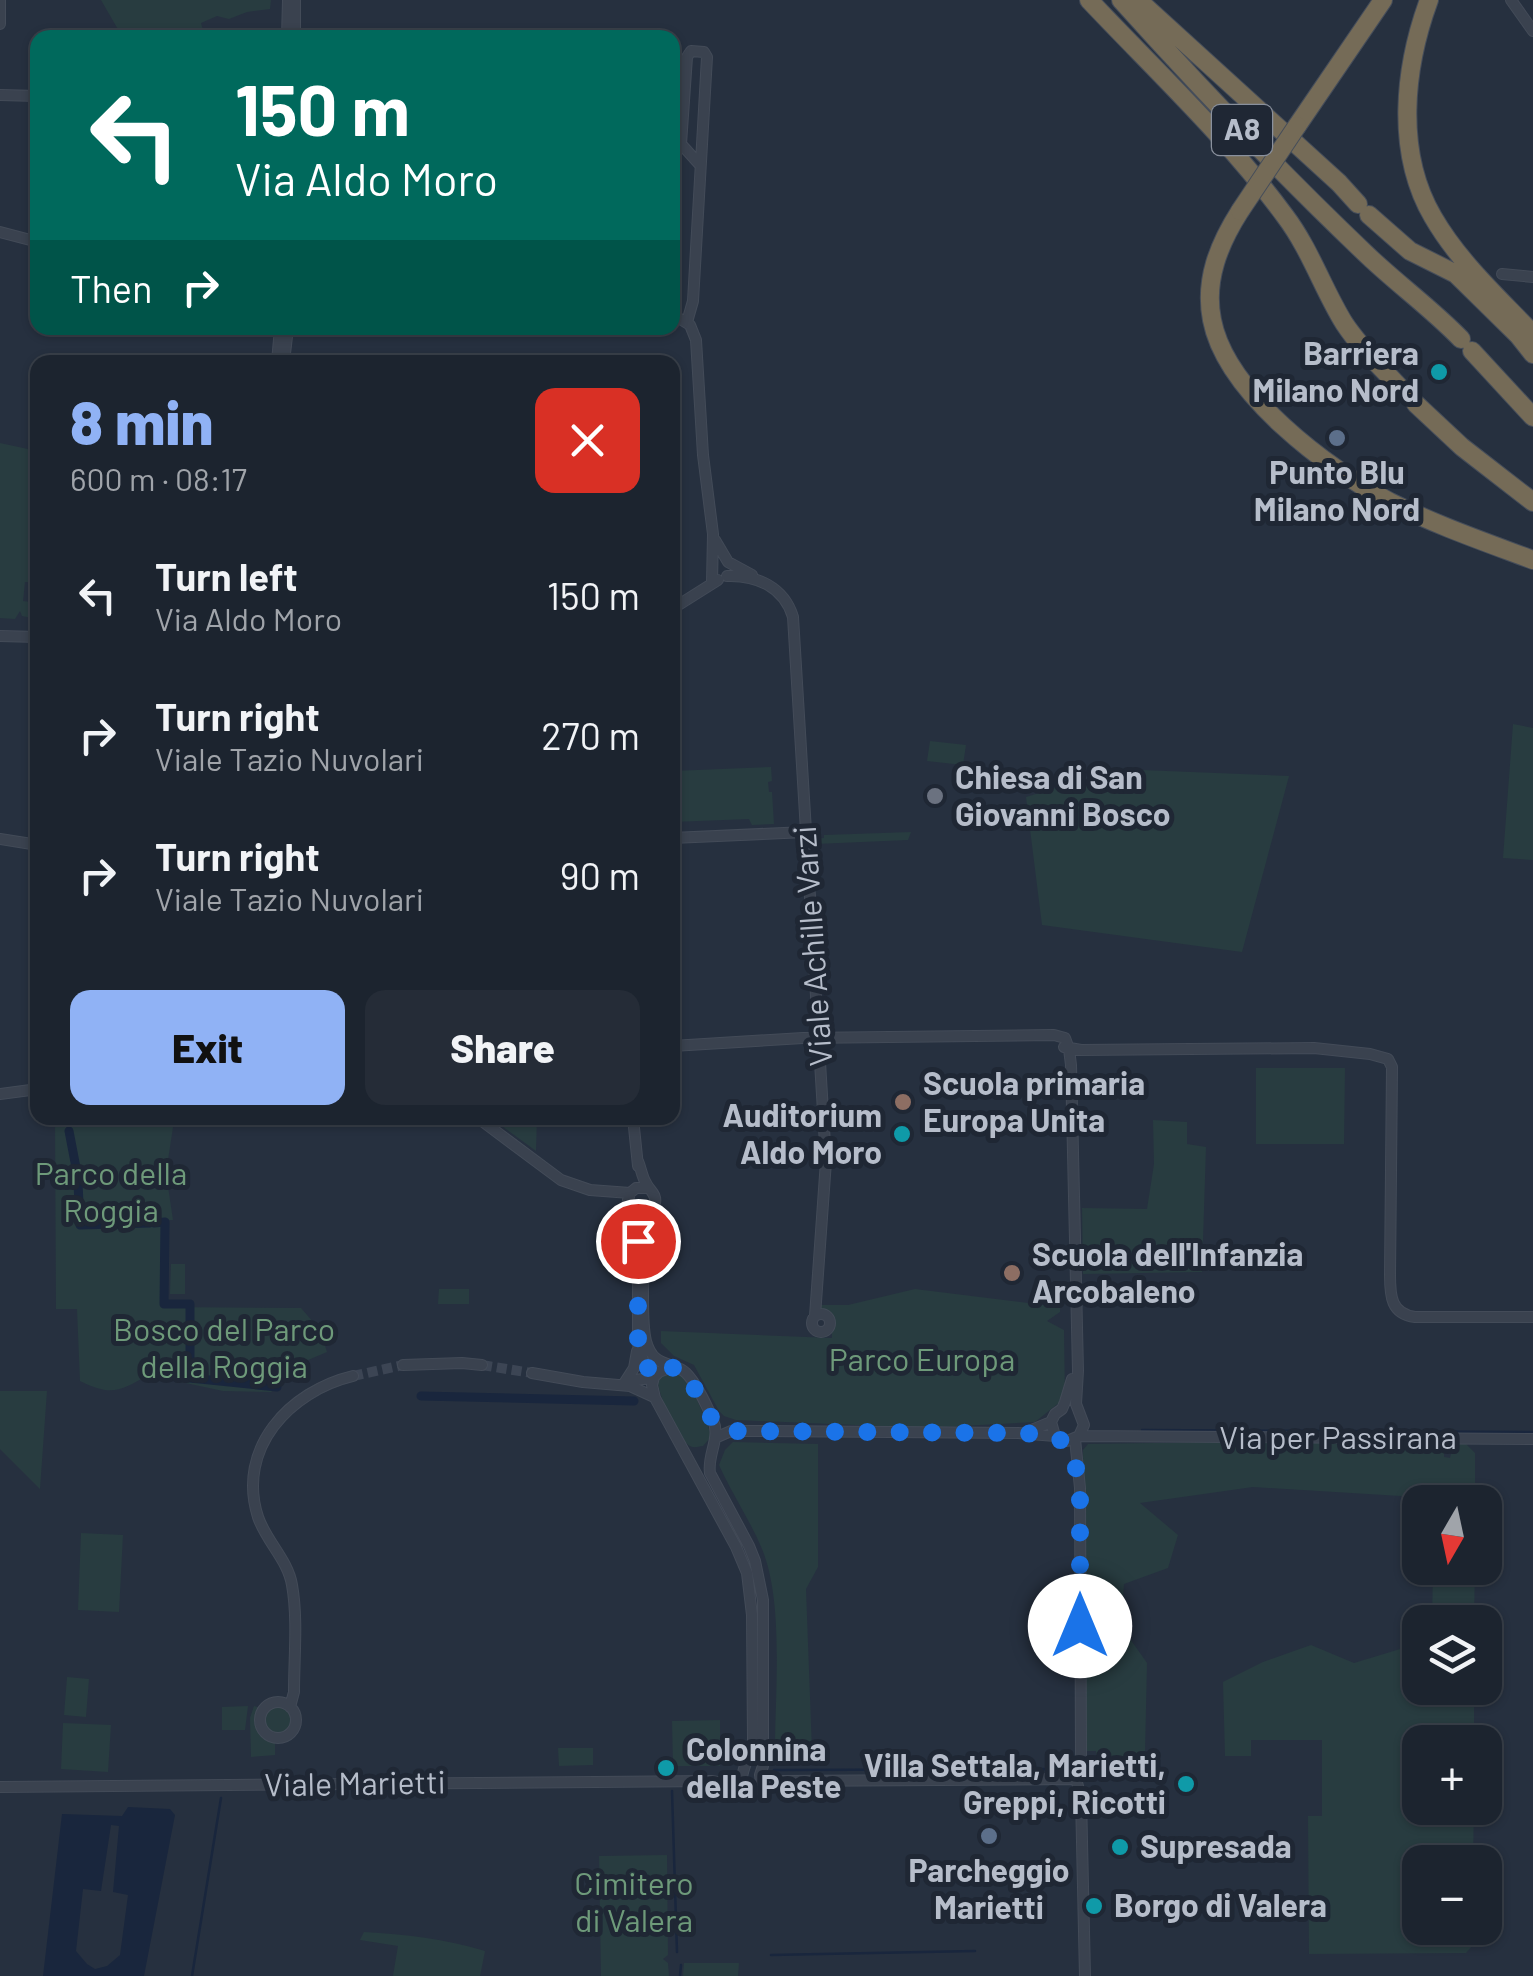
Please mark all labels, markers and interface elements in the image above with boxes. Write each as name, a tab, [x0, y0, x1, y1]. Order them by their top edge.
text: 150 m	[235, 66, 410, 150]
icon: left	[70, 70, 200, 200]
road number: A8	[1212, 105, 1272, 155]
text: Via Aldo Moro	[235, 151, 498, 205]
icon: right	[173, 260, 228, 315]
text: Then	[70, 265, 153, 311]
place label: Barriera Milano Nord	[1253, 333, 1419, 408]
marker: Barriera Milano Nord	[1428, 361, 1450, 383]
text: 8 min	[70, 385, 214, 457]
button: close	[535, 388, 640, 493]
marker: Punto Blu Milano Nord	[1326, 427, 1348, 449]
place label: Punto Blu Milano Nord	[1254, 452, 1420, 527]
text: 600 m · 08:17	[70, 459, 247, 497]
text: Turn left	[155, 553, 298, 599]
icon: left	[70, 568, 125, 623]
text: 150 m	[547, 572, 640, 618]
text: Via Aldo Moro	[155, 599, 342, 637]
text: Turn right	[155, 693, 320, 739]
icon: right	[70, 708, 125, 763]
text: 270 m	[541, 712, 640, 758]
text: Viale Tazio Nuvolari	[155, 739, 424, 777]
place label: Chiesa di San Giovanni Bosco	[955, 757, 1170, 832]
marker: Chiesa di San Giovanni Bosco	[924, 785, 946, 807]
street label: Viale Achille Varzi	[784, 824, 838, 1068]
text: Turn right	[155, 833, 320, 879]
icon: right	[70, 848, 125, 903]
text: 90 m	[560, 852, 640, 898]
text: Viale Tazio Nuvolari	[155, 879, 424, 917]
button: Exit	[70, 990, 345, 1105]
button: Share	[365, 990, 640, 1105]
place label: Scuola primaria Europa Unita	[923, 1063, 1145, 1138]
marker: Scuola primaria Europa Unita	[892, 1091, 914, 1113]
place label: Auditorium Aldo Moro	[722, 1095, 882, 1170]
marker: Auditorium Aldo Moro	[891, 1123, 913, 1145]
park label: Parco della Roggia	[35, 1153, 187, 1228]
pin	[596, 1199, 681, 1284]
icon: arrive	[611, 1214, 666, 1269]
place label: Scuola dell'Infanzia Arcobaleno	[1032, 1234, 1303, 1309]
marker: Scuola dell'Infanzia Arcobaleno	[1001, 1262, 1023, 1284]
park label: Bosco del Parco della Roggia	[113, 1309, 335, 1384]
park label: Parco Europa	[829, 1339, 1015, 1377]
street label: Via per Passirana	[1219, 1417, 1457, 1455]
north arrow	[1402, 1485, 1502, 1585]
map controls	[1402, 1485, 1502, 1945]
position arrow	[1028, 1574, 1132, 1678]
button: layers	[1402, 1605, 1502, 1705]
button: +	[1402, 1725, 1502, 1825]
place label: Colonnina della Peste	[686, 1729, 841, 1804]
place label: Villa Settala, Marietti, Greppi, Ricotti	[864, 1745, 1166, 1820]
marker: Colonnina della Peste	[655, 1757, 677, 1779]
street label: Viale Marietti	[264, 1761, 446, 1803]
marker: Villa Settala, Marietti, Greppi, Ricotti	[1175, 1773, 1197, 1795]
marker: Parcheggio Marietti	[978, 1825, 1000, 1847]
place label: Supresada	[1140, 1826, 1292, 1864]
marker: Supresada	[1109, 1836, 1131, 1858]
button: −	[1402, 1845, 1502, 1945]
place label: Parcheggio Marietti	[908, 1850, 1070, 1925]
park label: Cimitero di Valera	[574, 1863, 694, 1938]
place label: Borgo di Valera	[1114, 1885, 1327, 1923]
marker: Borgo di Valera	[1083, 1895, 1105, 1917]

